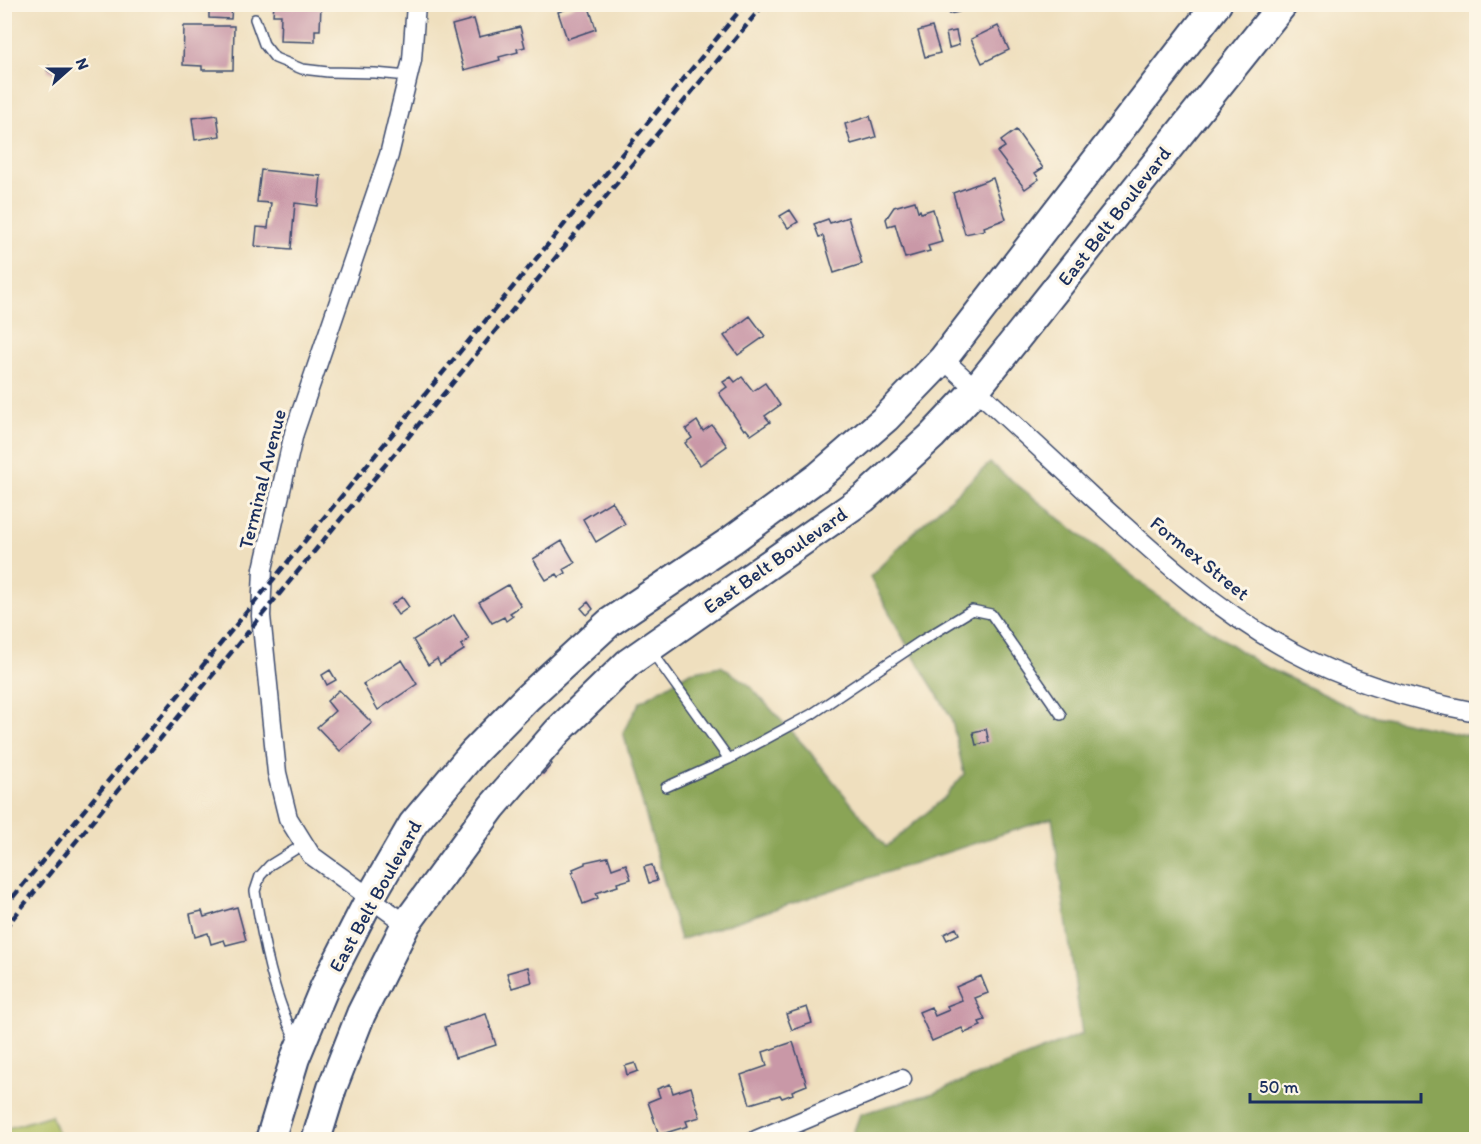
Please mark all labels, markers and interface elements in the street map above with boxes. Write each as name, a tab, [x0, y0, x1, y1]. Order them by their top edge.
north arrow	[39, 39, 99, 99]
text: N	[72, 55, 93, 72]
street label: East Belt Boulevard	[1052, 142, 1176, 290]
street label: Terminal Avenue	[233, 407, 291, 551]
street label: East Belt Boulevard	[699, 501, 852, 619]
street label: Formex Street	[1146, 511, 1254, 605]
street label: East Belt Boulevard	[323, 816, 427, 976]
scale bar	[1250, 1066, 1421, 1104]
text: 50 m	[1259, 1076, 1299, 1098]

